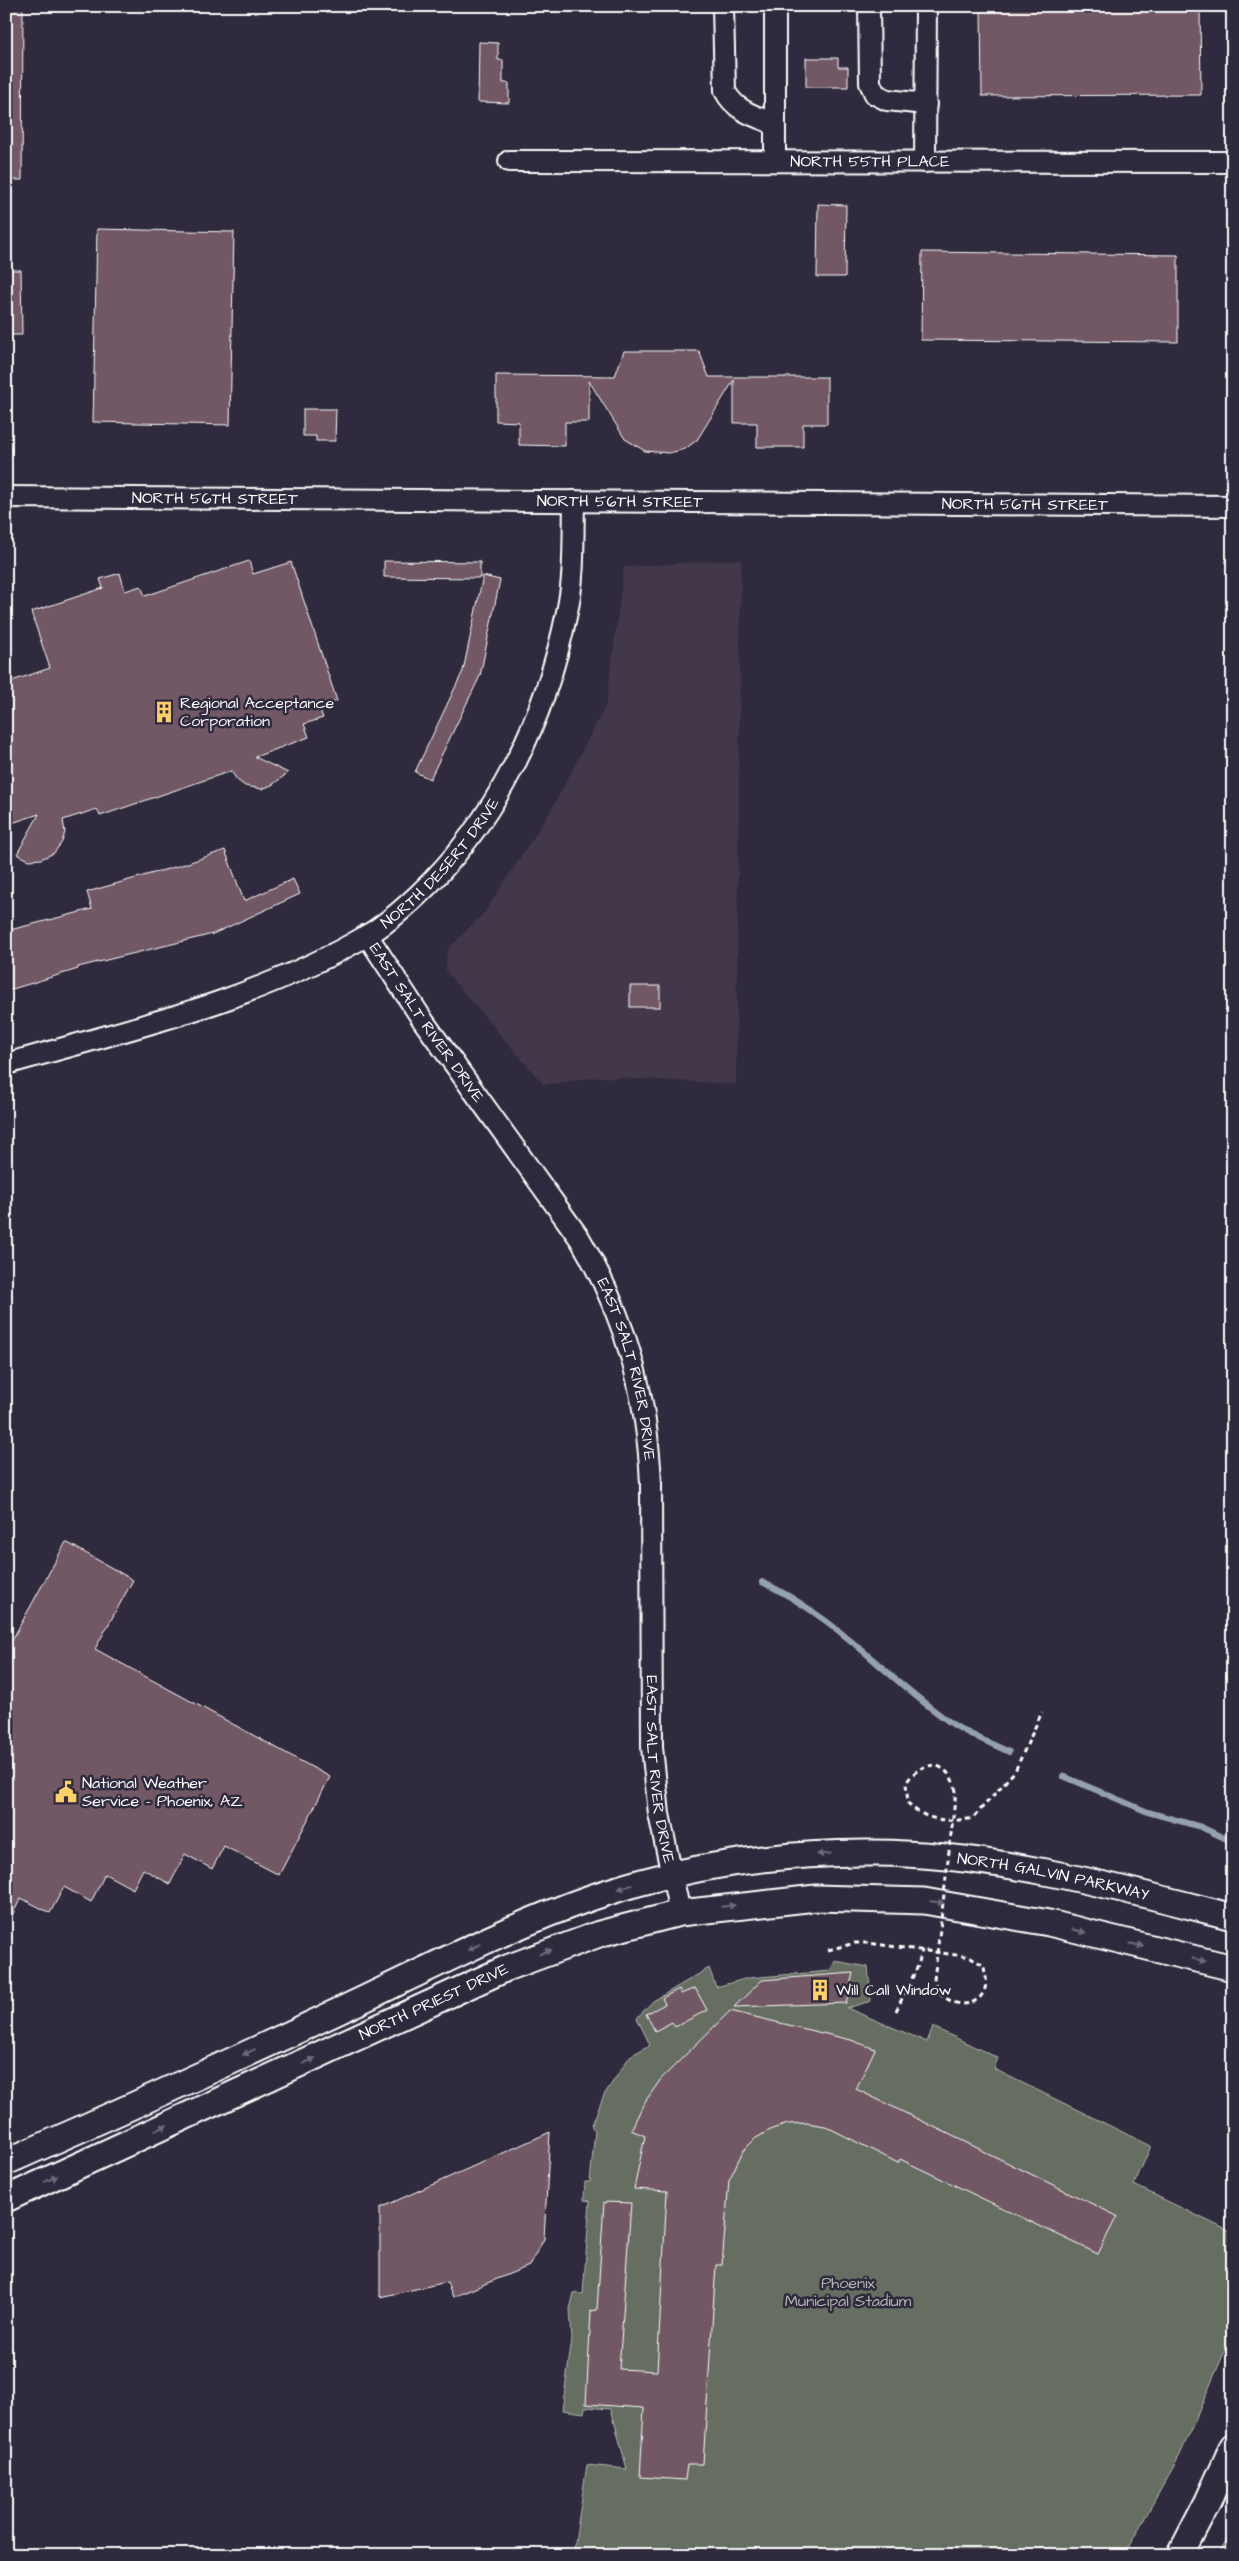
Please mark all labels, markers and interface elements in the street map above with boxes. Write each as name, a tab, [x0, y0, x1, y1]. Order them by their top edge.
street label: NORTH 55TH PLACE	[790, 150, 950, 173]
street label: NORTH 56TH STREET	[132, 487, 298, 510]
street label: NORTH 56TH STREET	[537, 490, 703, 513]
street label: NORTH 56TH STREET	[942, 493, 1108, 516]
place label: Regional Acceptance Corporation	[180, 692, 335, 732]
building icon: Regional Acceptance Corporation	[151, 699, 177, 725]
street label: NORTH DESERT DRIVE	[376, 793, 505, 934]
street label: EAST SALT RIVER DRIVE	[364, 939, 490, 1107]
street label: EAST SALT RIVER DRIVE	[591, 1274, 661, 1462]
street label: EAST SALT RIVER DRIVE	[641, 1675, 680, 1866]
place label: National Weather Service - Phoenix, AZ	[82, 1772, 243, 1812]
public building icon: National Weather Service - Phoenix, AZ	[53, 1779, 79, 1805]
street label: NORTH GALVIN PARKWAY	[956, 1847, 1152, 1906]
one-way arrow	[815, 1851, 831, 1859]
one-way arrow	[617, 1884, 632, 1892]
one-way arrow	[929, 1899, 945, 1907]
one-way arrow	[720, 1902, 736, 1910]
one-way arrow	[1071, 1927, 1086, 1935]
one-way arrow	[1129, 1941, 1144, 1949]
one-way arrow	[467, 1943, 481, 1951]
one-way arrow	[538, 1948, 552, 1956]
one-way arrow	[1191, 1956, 1206, 1964]
street label: NORTH PRIEST DRIVE	[356, 1958, 512, 2046]
building icon: Will Call Window	[807, 1977, 833, 2003]
place label: Will Call Window	[836, 1979, 951, 2001]
one-way arrow	[242, 2049, 256, 2057]
one-way arrow	[302, 2056, 316, 2064]
one-way arrow	[154, 2124, 168, 2132]
one-way arrow	[44, 2174, 58, 2182]
park label: Phoenix Municipal Stadium	[785, 2272, 912, 2312]

